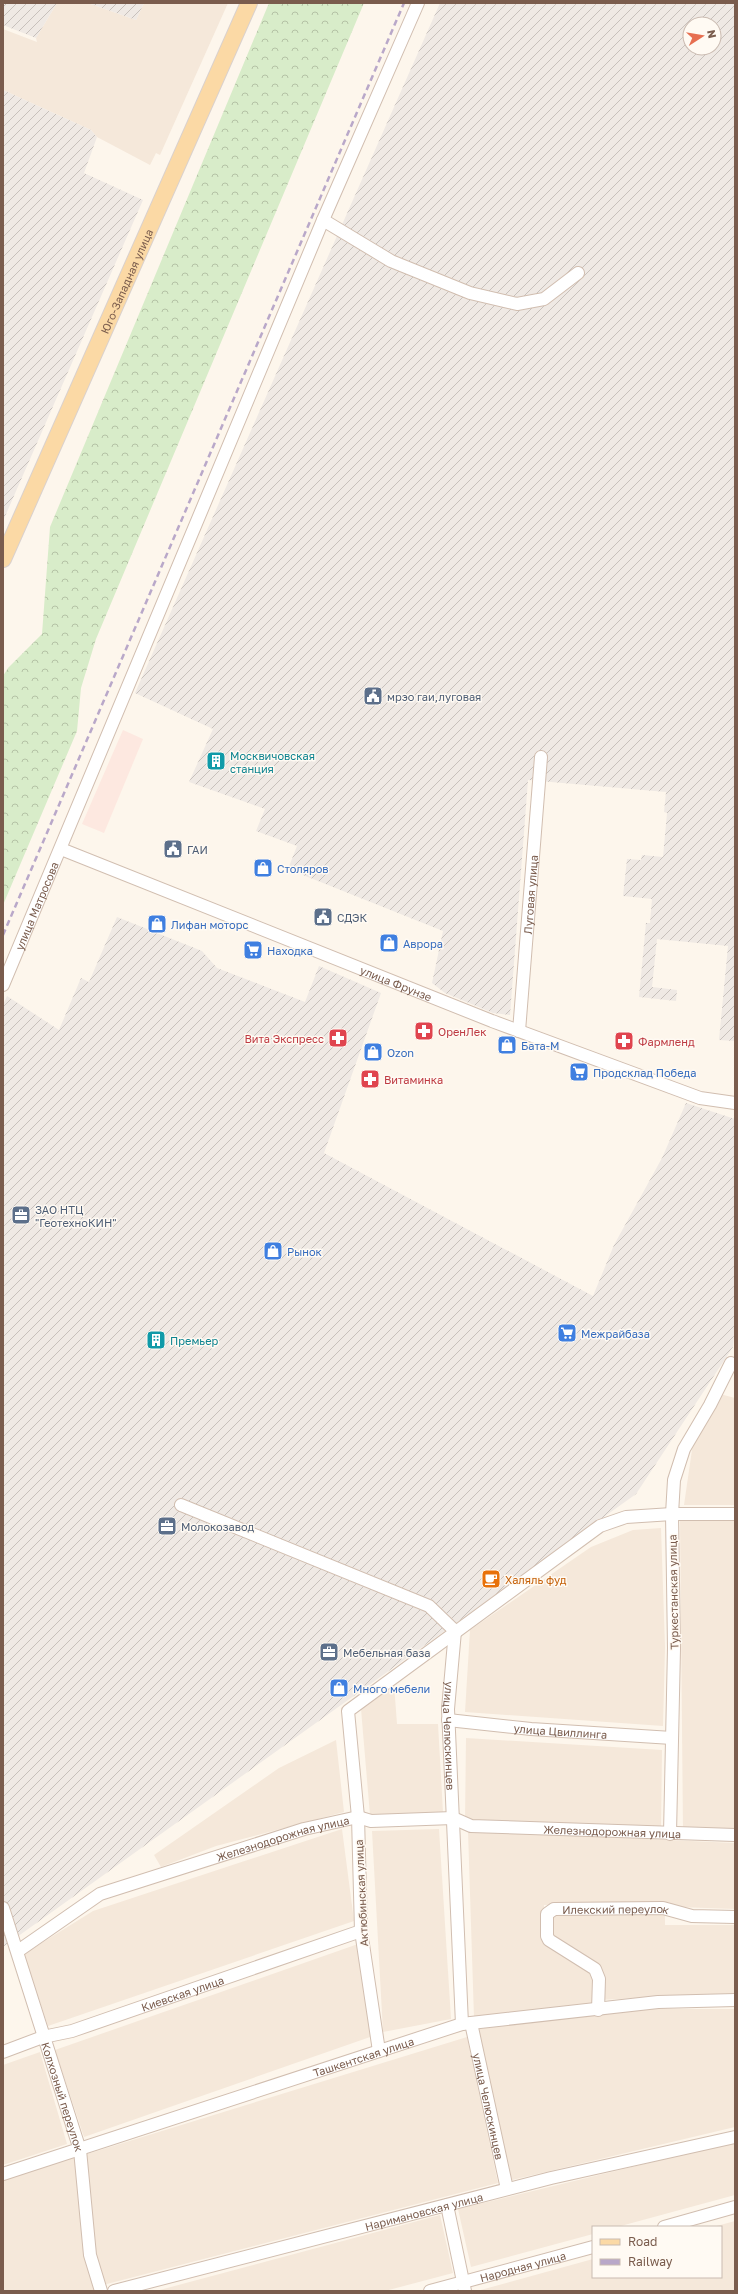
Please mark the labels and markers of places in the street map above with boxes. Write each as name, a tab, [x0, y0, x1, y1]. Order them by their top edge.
public building icon: мрэо гаи,луговая	[362, 685, 384, 707]
place label: мрэо гаи,луговая	[387, 690, 481, 703]
place label: Москвичовская станция	[230, 749, 315, 775]
building icon: Москвичовская станция	[205, 750, 227, 772]
public building icon: ГАИ	[162, 838, 184, 860]
place label: ГАИ	[187, 843, 208, 856]
shop icon: Столяров	[252, 857, 274, 879]
place label: Столяров	[277, 862, 329, 875]
public building icon: СДЭК	[312, 906, 334, 928]
place label: СДЭК	[337, 911, 368, 924]
shop icon: Лифан моторс	[146, 913, 168, 935]
place label: Лифан моторс	[171, 918, 248, 931]
shop icon: Аврора	[378, 932, 400, 954]
place label: Аврора	[403, 937, 443, 950]
supermarket icon: Находка	[242, 939, 264, 961]
place label: Находка	[267, 944, 313, 957]
pharmacy icon: ОренЛек	[413, 1020, 435, 1042]
place label: ОренЛек	[438, 1025, 487, 1038]
pharmacy icon: Вита Экспресс	[327, 1027, 349, 1049]
pharmacy icon: Фармленд	[613, 1030, 635, 1052]
place label: Вита Экспресс	[244, 1032, 324, 1045]
shop icon: Бата-М	[496, 1034, 518, 1056]
place label: Фармленд	[638, 1035, 695, 1048]
place label: Бата-М	[521, 1039, 559, 1052]
shop icon: Ozon	[362, 1041, 384, 1063]
place label: Ozon	[387, 1046, 414, 1059]
supermarket icon: Продсклад Победа	[568, 1061, 590, 1083]
place label: Продсклад Победа	[593, 1066, 696, 1079]
pharmacy icon: Витаминка	[359, 1068, 381, 1090]
place label: Витаминка	[384, 1073, 443, 1086]
place label: ЗАО НТЦ "ГеотехноКИН"	[35, 1203, 117, 1229]
office icon: ЗАО НТЦ "ГеотехноКИН"	[10, 1204, 32, 1226]
shop icon: Рынок	[262, 1240, 284, 1262]
place label: Рынок	[287, 1245, 323, 1258]
supermarket icon: Межрайбаза	[556, 1322, 578, 1344]
place label: Межрайбаза	[581, 1327, 650, 1340]
building icon: Премьер	[145, 1329, 167, 1351]
place label: Премьер	[170, 1334, 219, 1347]
office icon: Молокозавод	[156, 1515, 178, 1537]
place label: Молокозавод	[181, 1520, 254, 1533]
cafe icon: Халяль фуд	[480, 1568, 502, 1590]
place label: Халяль фуд	[505, 1573, 567, 1586]
office icon: Мебельная база	[318, 1641, 340, 1663]
place label: Мебельная база	[343, 1646, 431, 1659]
shop icon: Много мебели	[328, 1677, 350, 1699]
place label: Много мебели	[353, 1682, 430, 1695]

